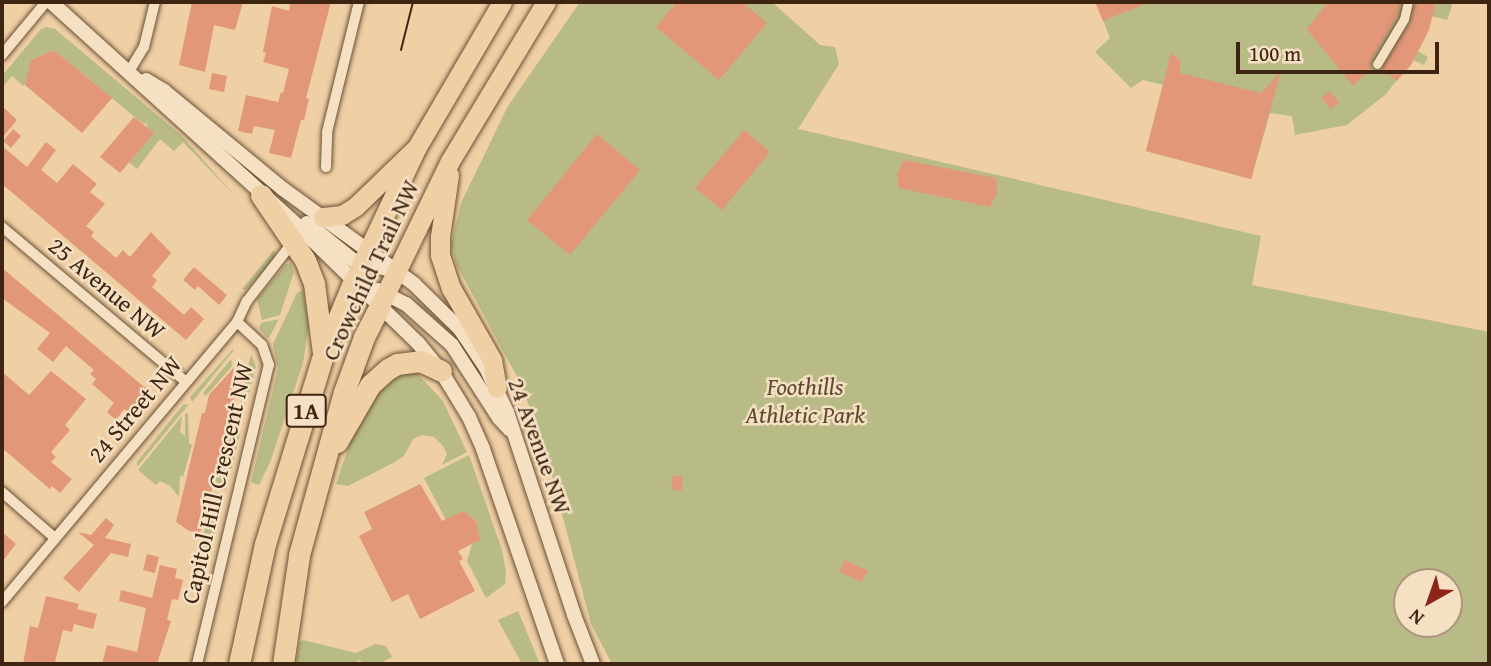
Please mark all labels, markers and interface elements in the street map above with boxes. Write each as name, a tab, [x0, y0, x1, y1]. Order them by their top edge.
scale bar	[1239, 28, 1442, 72]
text: 100 m	[1249, 38, 1301, 69]
street label: Crowchild Trail NW	[316, 175, 424, 365]
street label: 25 Avenue NW	[43, 231, 171, 345]
street label: 24 Street NW	[82, 350, 188, 468]
street label: Capitol Hill Crescent NW	[175, 360, 259, 606]
park label: Foothills Athletic Park	[745, 373, 865, 429]
street label: 24 Avenue NW	[502, 374, 578, 518]
road number: 1A	[285, 392, 327, 430]
north arrow	[1393, 568, 1463, 638]
text: N	[1402, 603, 1430, 632]

